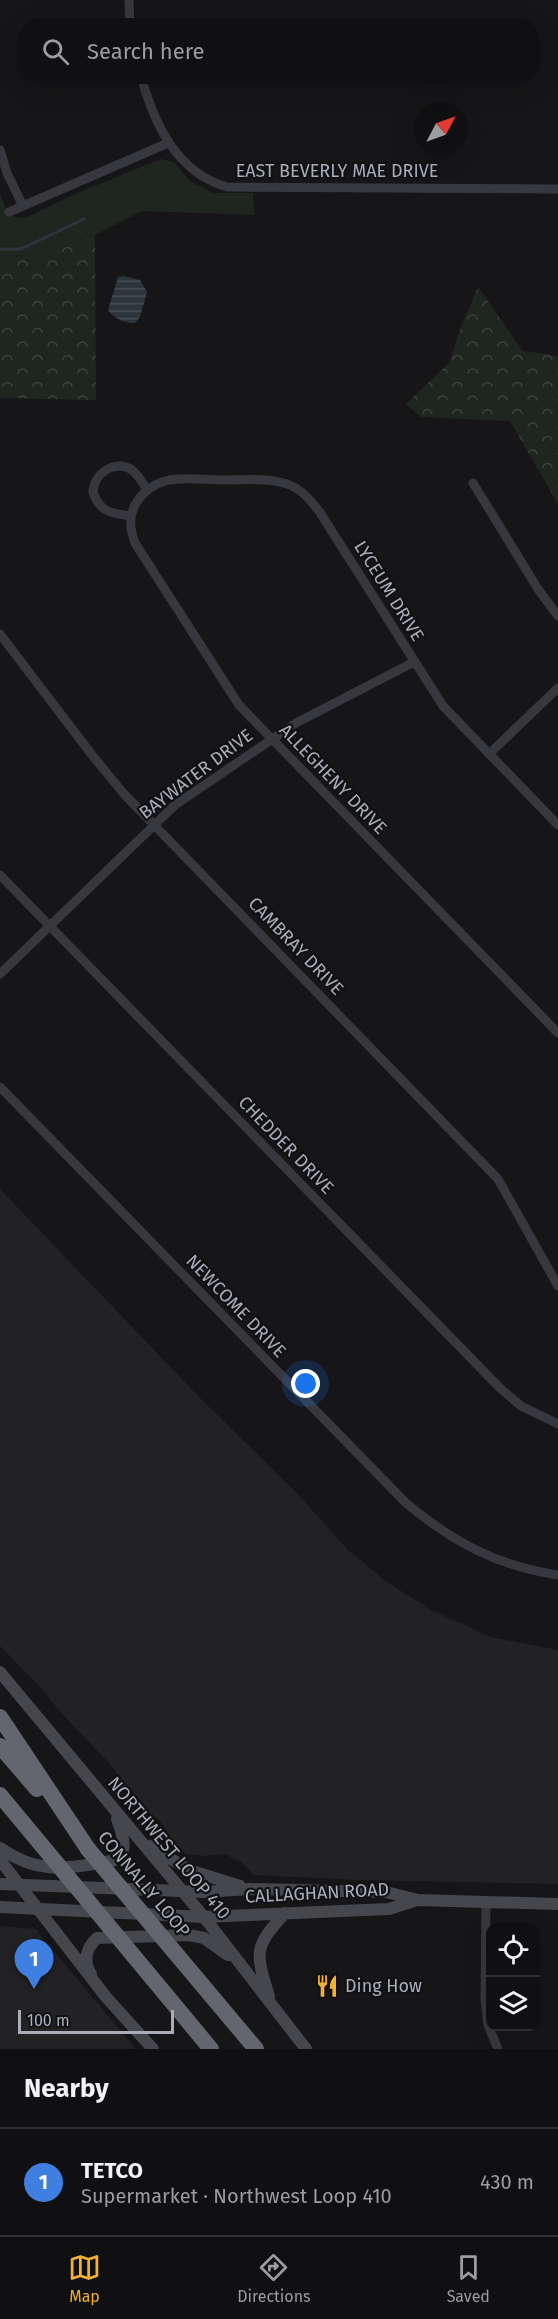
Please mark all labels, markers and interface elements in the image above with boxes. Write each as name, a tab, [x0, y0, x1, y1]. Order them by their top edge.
search box	[18, 18, 540, 84]
icon: search	[39, 35, 72, 68]
text: Search here	[87, 38, 205, 65]
north arrow	[414, 102, 468, 156]
street label: EAST BEVERLY MAE DRIVE	[236, 160, 438, 182]
street label: LYCEUM DRIVE	[349, 537, 429, 645]
street label: ALLEGHENY DRIVE	[275, 719, 391, 839]
street label: BAYWATER DRIVE	[135, 724, 257, 824]
street label: CAMBRAY DRIVE	[244, 892, 348, 1000]
street label: CHEDDER DRIVE	[234, 1091, 338, 1199]
street label: NEWCOME DRIVE	[181, 1250, 291, 1362]
your location	[291, 1369, 320, 1398]
street label: NORTHWEST LOOP 410	[103, 1772, 235, 1924]
street label: CONNALLY LOOP	[93, 1827, 195, 1941]
street label: CALLAGHAN ROAD	[244, 1878, 390, 1908]
map controls	[486, 1923, 540, 2031]
button: locate	[486, 1923, 540, 1977]
pin: 1	[15, 1940, 54, 1989]
restaurant icon: Ding How	[314, 1973, 340, 1999]
place label: Ding How	[345, 1975, 422, 1997]
button: layers	[486, 1977, 540, 2031]
scale bar	[18, 2007, 174, 2034]
text: 100 m	[27, 2011, 70, 2030]
text: Nearby	[24, 2073, 109, 2104]
text: TETCO	[81, 2157, 143, 2184]
text: 1	[39, 2170, 48, 2194]
text: 430 m	[480, 2170, 534, 2194]
text: Supermarket · Northwest Loop 410	[81, 2184, 392, 2208]
tab: Map	[68, 2251, 101, 2306]
tab: Directions	[237, 2251, 311, 2306]
tab: Saved	[447, 2251, 490, 2306]

